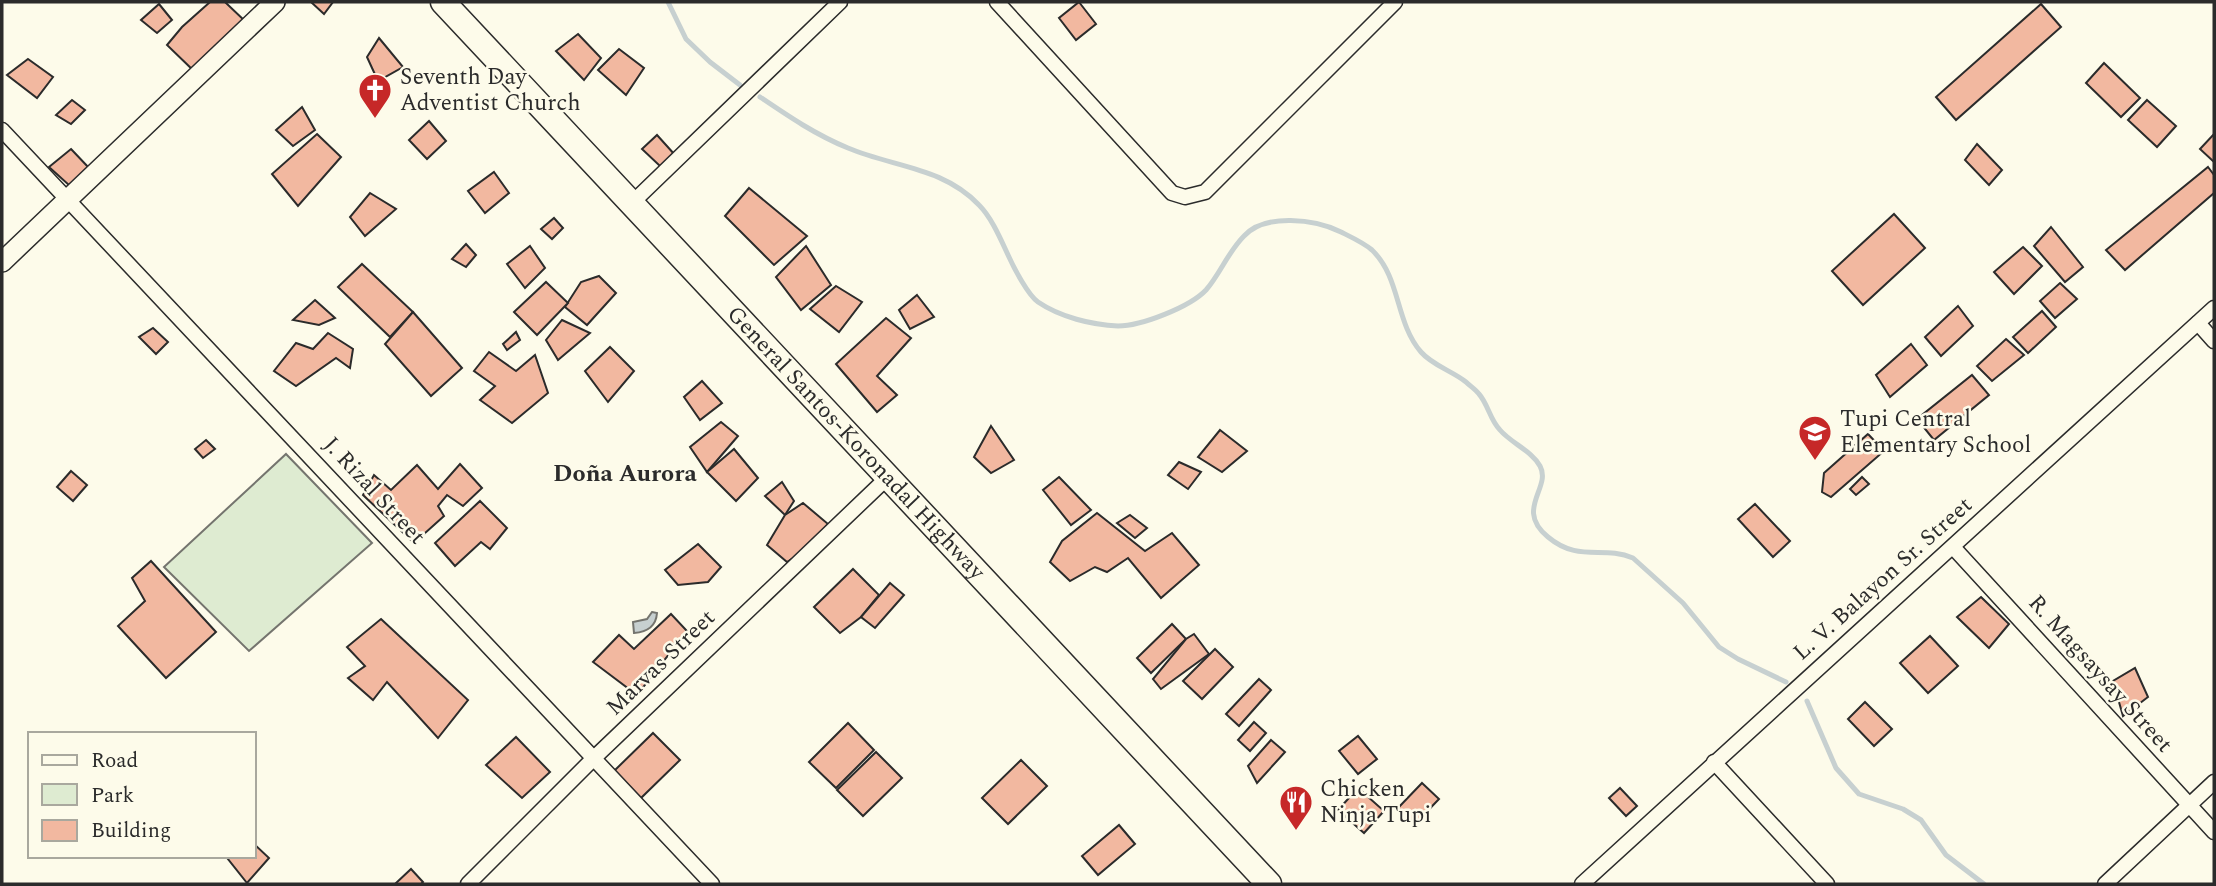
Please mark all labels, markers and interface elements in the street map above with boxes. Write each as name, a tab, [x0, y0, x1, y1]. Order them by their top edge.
place label: Seventh Day Adventist Church	[400, 60, 581, 121]
church icon: Seventh Day Adventist Church	[356, 71, 394, 120]
street label: General Santos-Koronadal Highway	[718, 298, 994, 589]
place label: Tupi Central Elementary School	[1840, 402, 2031, 463]
school or university icon: Tupi Central Elementary School	[1796, 413, 1834, 462]
street label: J. Rizal Street	[314, 429, 434, 553]
district label: Doña Aurora	[553, 456, 698, 492]
street label: L. V. Balayon Sr. Street	[1785, 489, 1981, 669]
street label: R. Magsaysay Street	[2019, 587, 2181, 761]
street label: Marvas Street	[598, 602, 724, 724]
legend	[28, 732, 256, 858]
text: Road	[91, 745, 138, 777]
place label: Chicken Ninja Tupi	[1320, 772, 1431, 833]
text: Park	[91, 780, 135, 812]
restaurant icon: Chicken Ninja Tupi	[1277, 783, 1315, 832]
text: Building	[91, 815, 171, 847]

